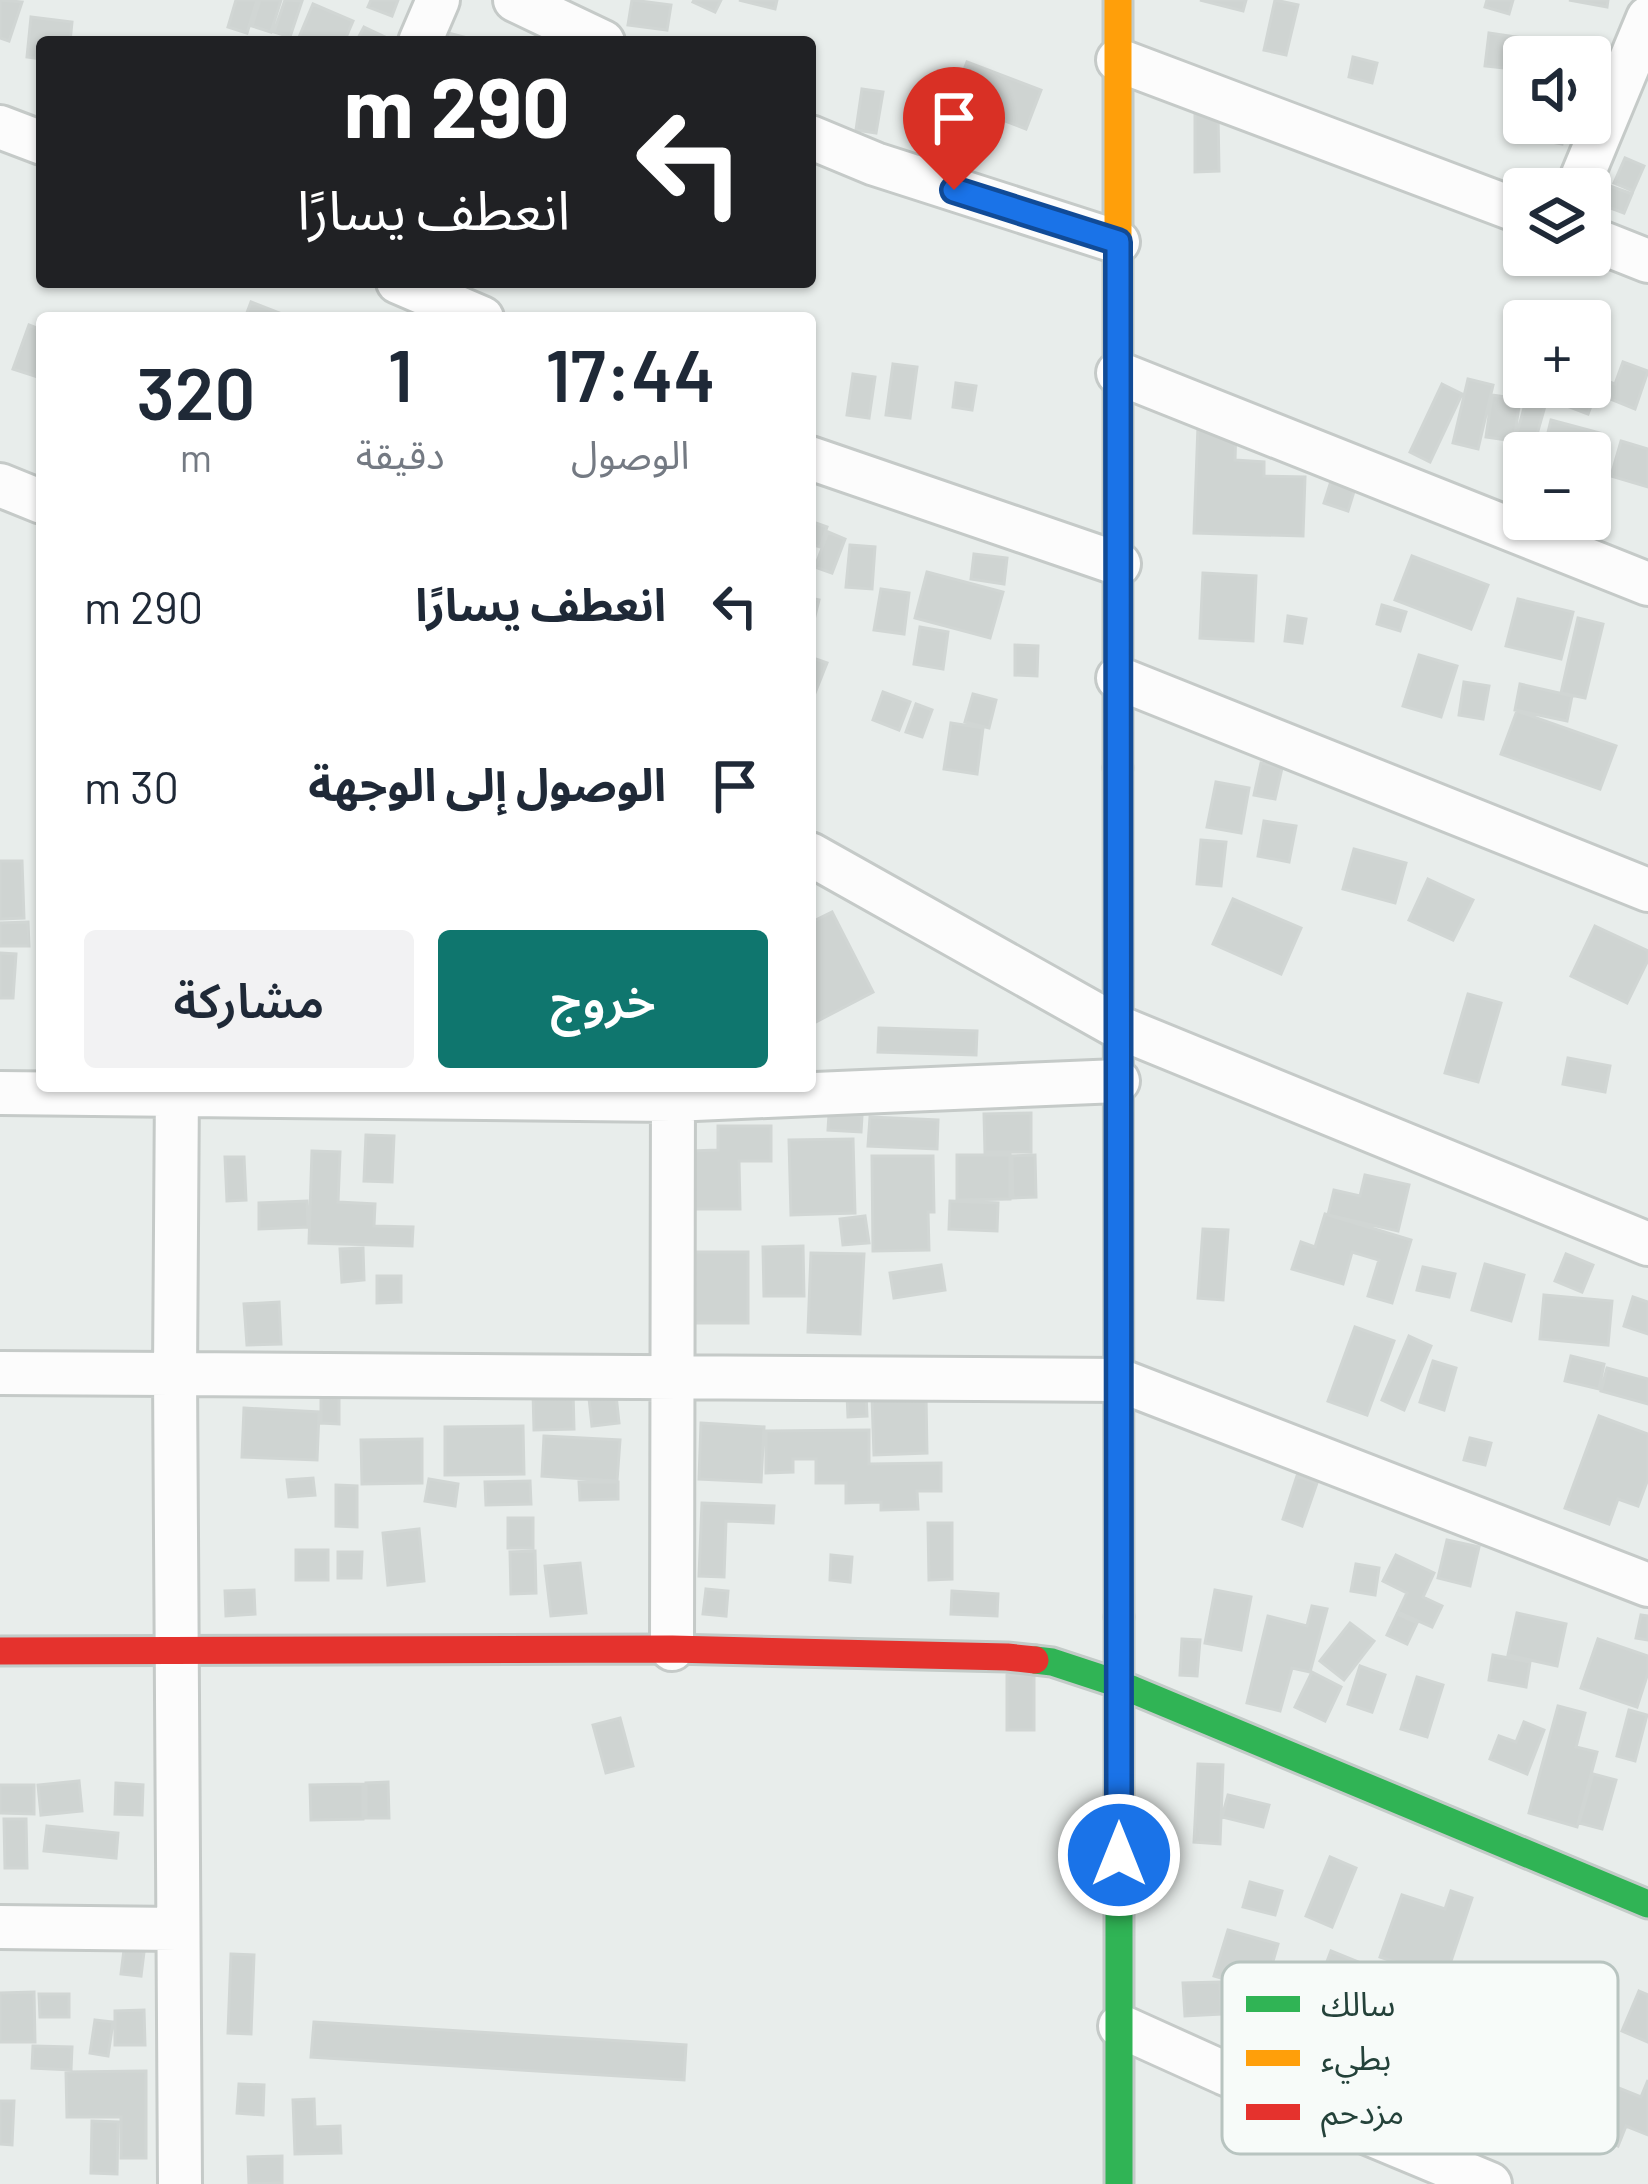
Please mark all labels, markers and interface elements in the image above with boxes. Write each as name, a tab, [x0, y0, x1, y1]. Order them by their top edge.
map controls	[1503, 36, 1611, 540]
button: sound	[1503, 36, 1611, 144]
text: 290 m	[344, 54, 570, 155]
pin	[903, 67, 1005, 190]
icon: left	[612, 84, 768, 240]
icon: arrive	[921, 85, 987, 151]
button: layers	[1503, 168, 1611, 276]
text: انعطف يسارًا	[297, 176, 570, 241]
button: +	[1503, 300, 1611, 408]
text: 1	[388, 330, 413, 416]
text: 17:44	[545, 330, 716, 416]
text: 320	[137, 348, 255, 434]
text: دقيقة	[356, 430, 445, 477]
text: الوصول	[571, 430, 690, 477]
button: −	[1503, 432, 1611, 540]
text: m	[180, 433, 212, 480]
icon: left	[702, 573, 768, 639]
text: انعطف يسارًا	[415, 576, 666, 630]
text: 290 m	[84, 579, 203, 633]
icon: arrive	[702, 753, 768, 819]
text: الوصول إلى الوجهة	[308, 756, 666, 810]
text: 30 m	[84, 759, 179, 813]
button: مشاركة	[84, 930, 414, 1068]
button: خروج	[438, 930, 768, 1068]
position arrow	[1056, 1792, 1182, 1918]
legend	[1222, 1962, 1618, 2154]
text: سالك	[1321, 1983, 1395, 2023]
text: بطيء	[1321, 2037, 1391, 2084]
text: مزدحم	[1321, 2091, 1404, 2138]

